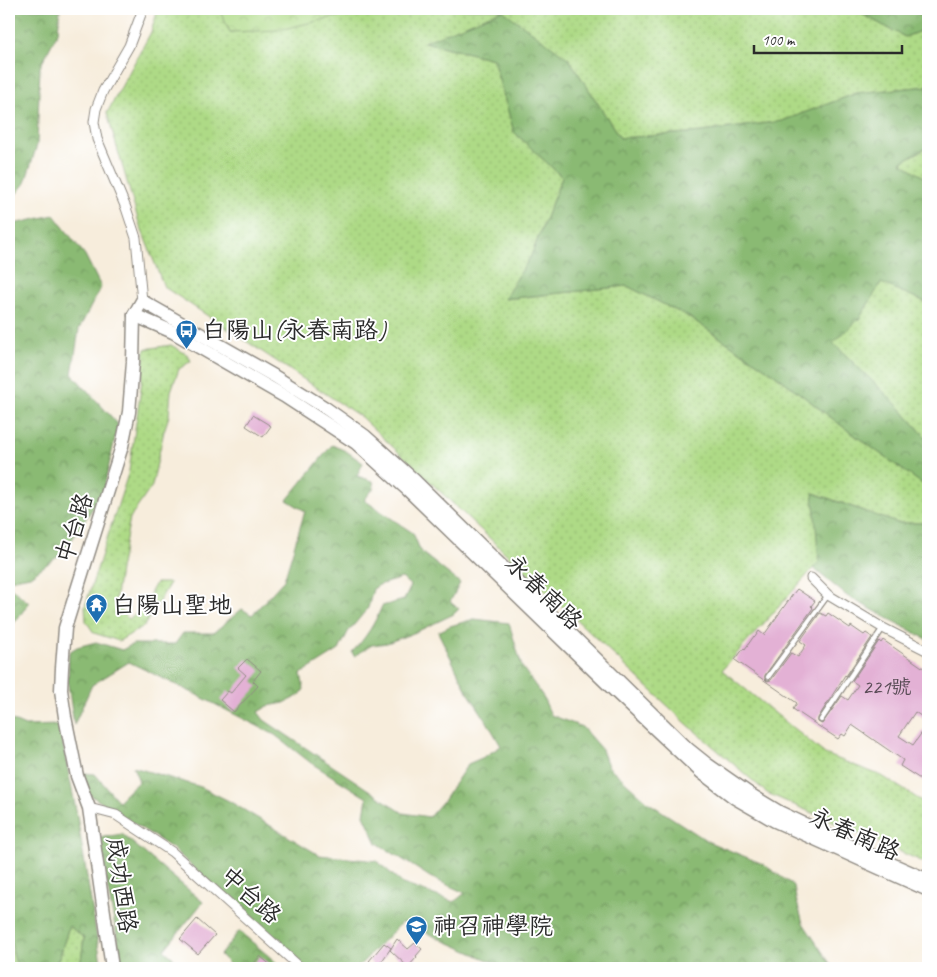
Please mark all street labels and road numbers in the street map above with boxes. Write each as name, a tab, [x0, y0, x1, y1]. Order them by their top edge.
street label: 中台路	[49, 489, 99, 567]
street label: 永春南路	[499, 548, 589, 636]
street label: 永春南路	[805, 801, 905, 867]
street label: 成功西路	[100, 835, 144, 935]
street label: 中台路	[214, 860, 288, 930]

